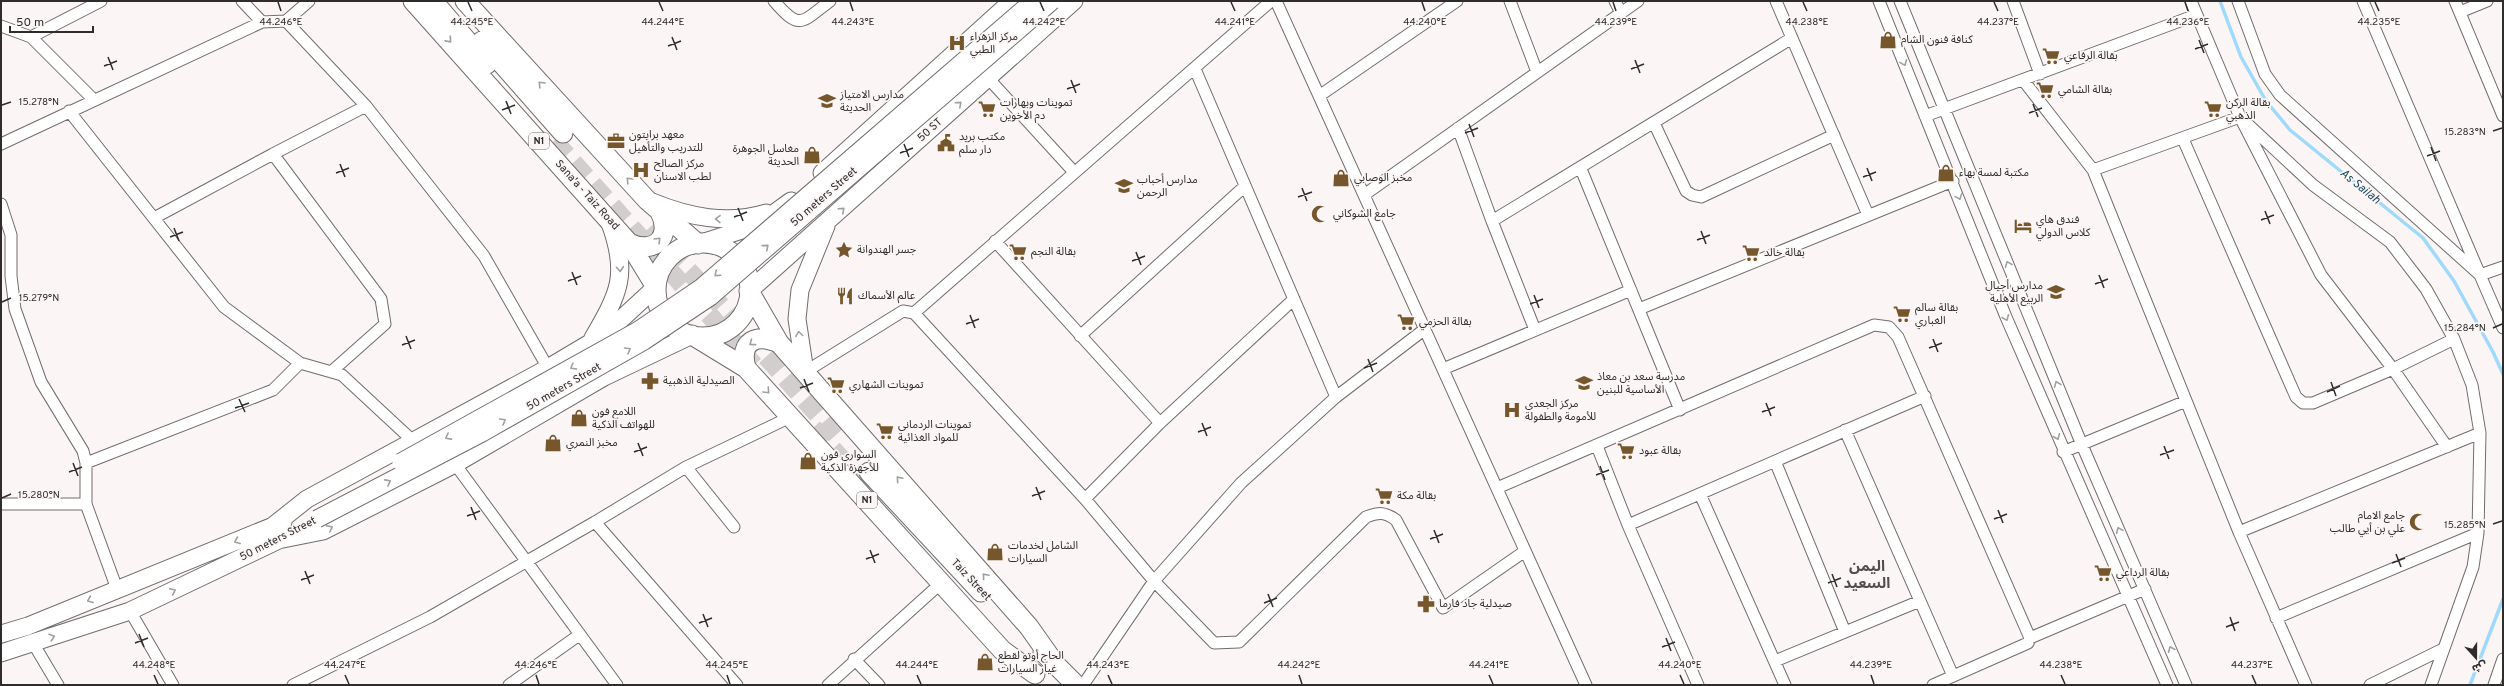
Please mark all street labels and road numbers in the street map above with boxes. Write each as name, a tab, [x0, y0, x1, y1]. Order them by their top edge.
street label: 50 ST	[914, 115, 946, 145]
road number: N1	[529, 133, 549, 149]
street label: Sana'a - Taiz Road	[552, 157, 622, 233]
street label: 50 meters Street	[788, 164, 860, 230]
street label: 50 meters Street	[524, 360, 604, 414]
road number: N1	[857, 492, 877, 508]
street label: 50 meters Street	[237, 514, 319, 564]
street label: Taiz Street	[948, 556, 994, 604]

